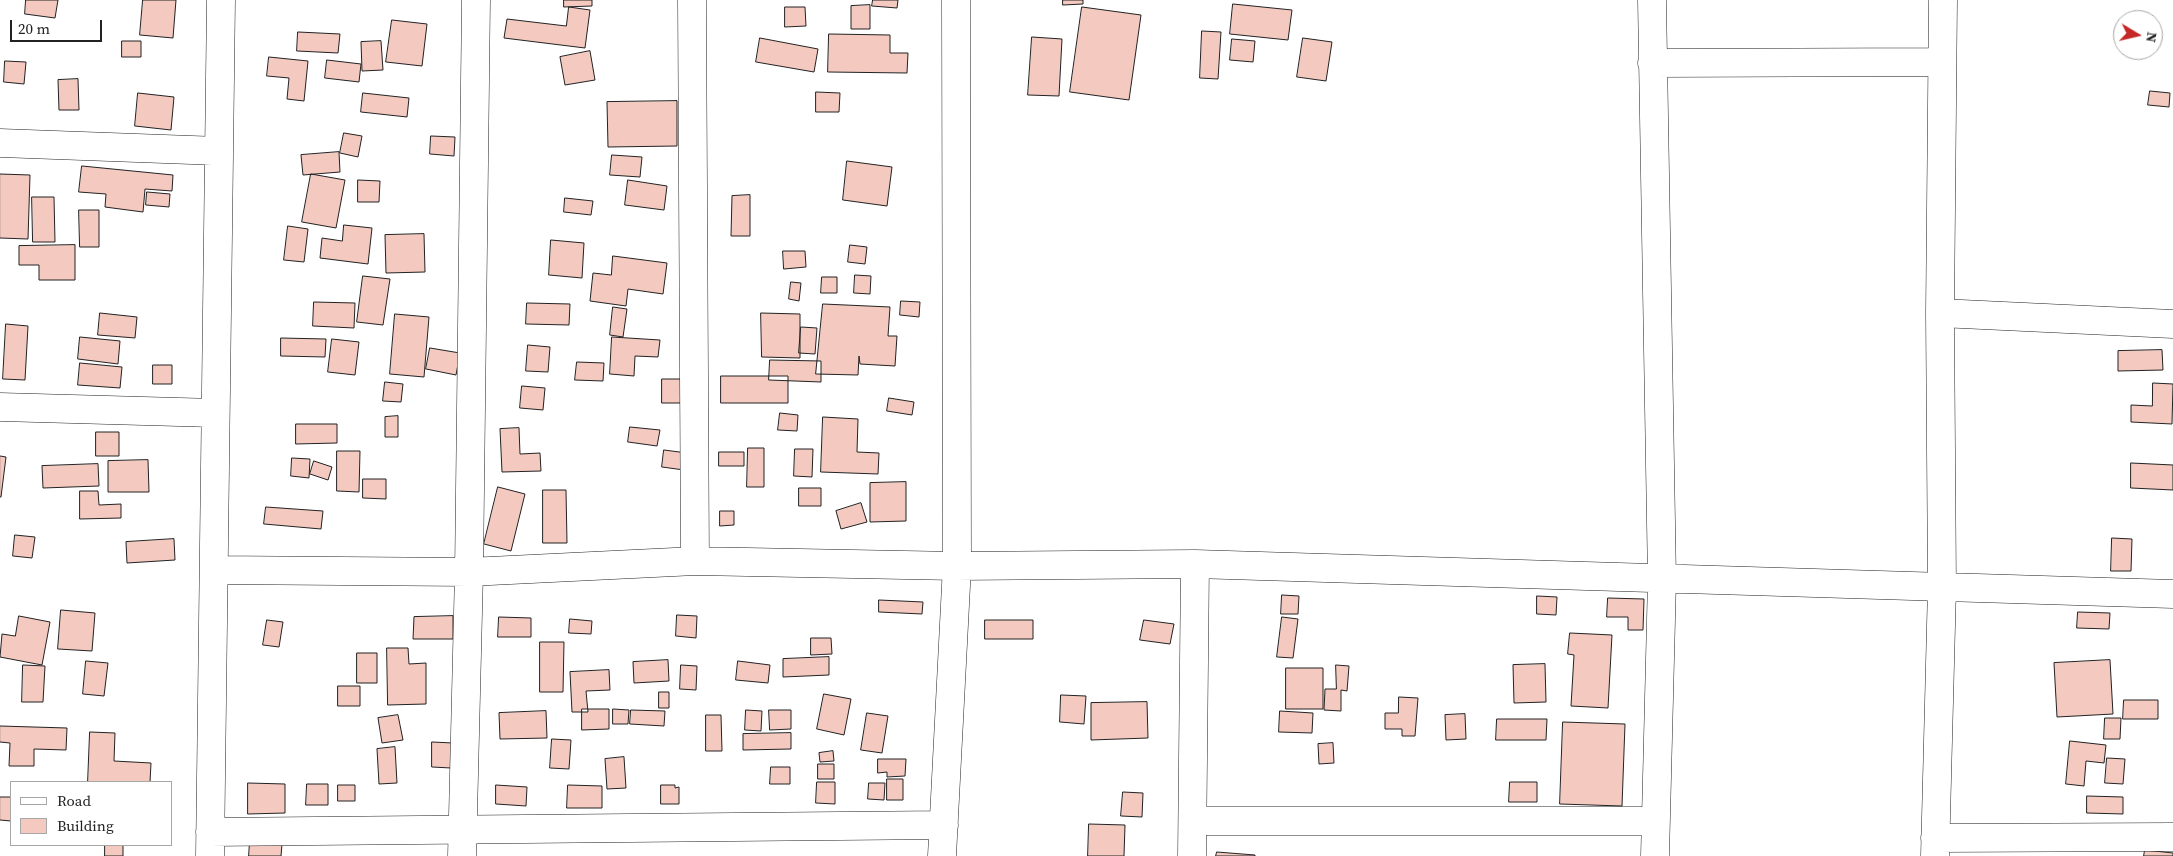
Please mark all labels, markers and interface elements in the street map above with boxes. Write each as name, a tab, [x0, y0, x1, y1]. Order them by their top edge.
scale bar	[12, 10, 105, 42]
north arrow	[2113, 10, 2163, 60]
text: 20 m	[18, 18, 50, 39]
text: N	[2141, 31, 2163, 44]
legend	[10, 781, 172, 846]
text: Road	[57, 790, 91, 811]
text: Building	[57, 815, 114, 836]

